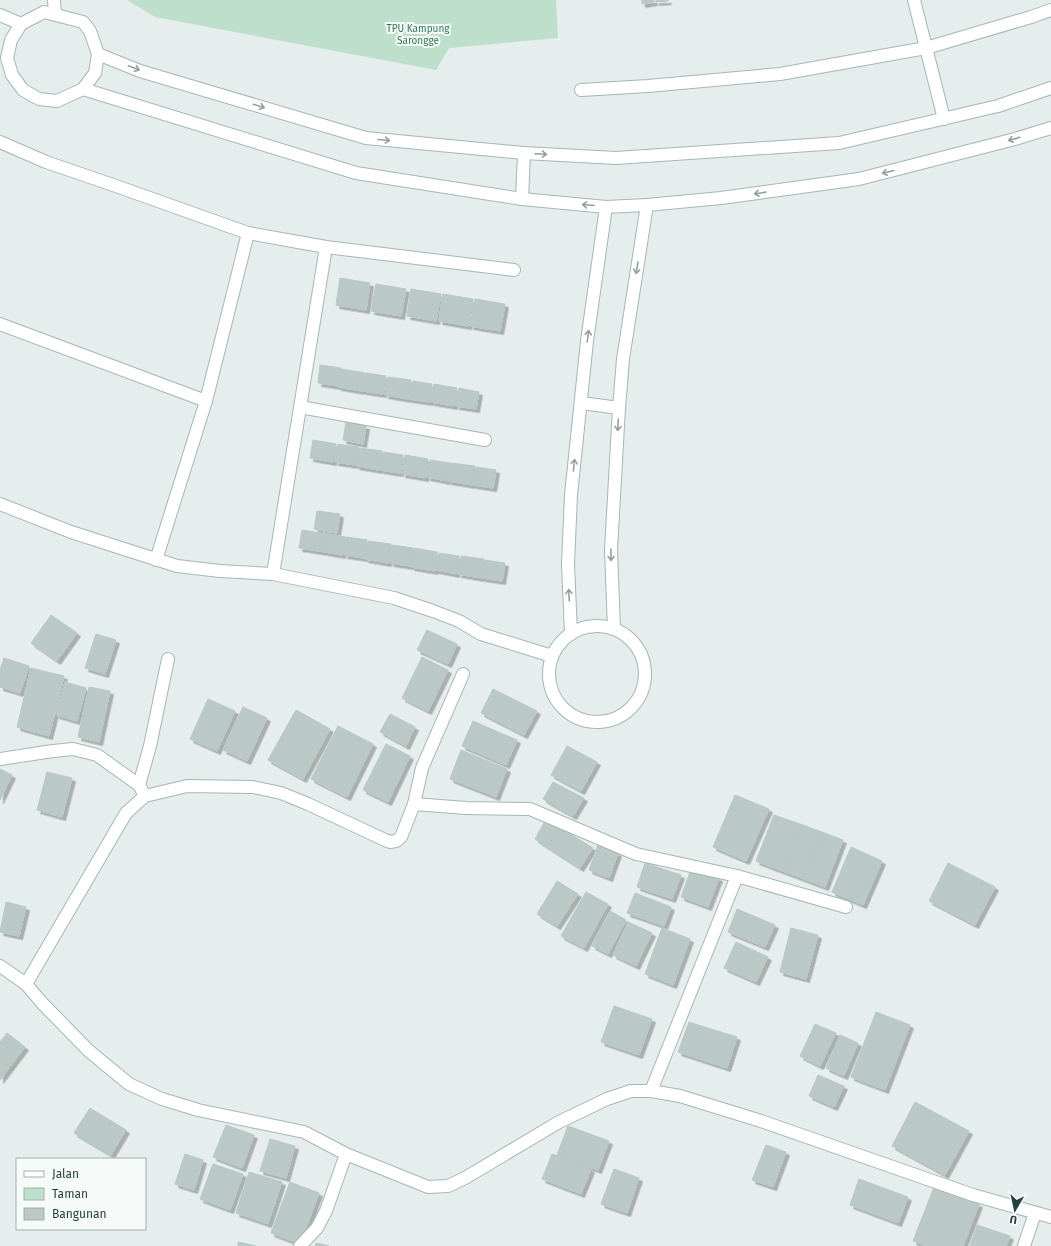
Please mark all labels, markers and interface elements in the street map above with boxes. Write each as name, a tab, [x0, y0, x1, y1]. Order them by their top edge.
park label: TPU Kampung Sarongge	[387, 23, 450, 47]
one-way arrow	[128, 65, 140, 73]
one-way arrow	[252, 103, 265, 110]
one-way arrow	[377, 136, 390, 144]
one-way arrow	[1007, 136, 1020, 144]
one-way arrow	[534, 151, 547, 158]
one-way arrow	[882, 169, 895, 176]
one-way arrow	[754, 189, 767, 197]
one-way arrow	[582, 202, 595, 209]
one-way arrow	[633, 261, 641, 274]
one-way arrow	[584, 330, 592, 343]
one-way arrow	[614, 418, 621, 431]
one-way arrow	[570, 459, 578, 472]
one-way arrow	[608, 548, 615, 561]
one-way arrow	[565, 589, 573, 602]
legend	[16, 1158, 146, 1230]
text: Jalan	[52, 1167, 79, 1181]
text: Taman	[52, 1187, 88, 1201]
north arrow	[995, 1190, 1035, 1230]
text: Bangunan	[52, 1207, 107, 1221]
text: U	[1009, 1212, 1018, 1226]

